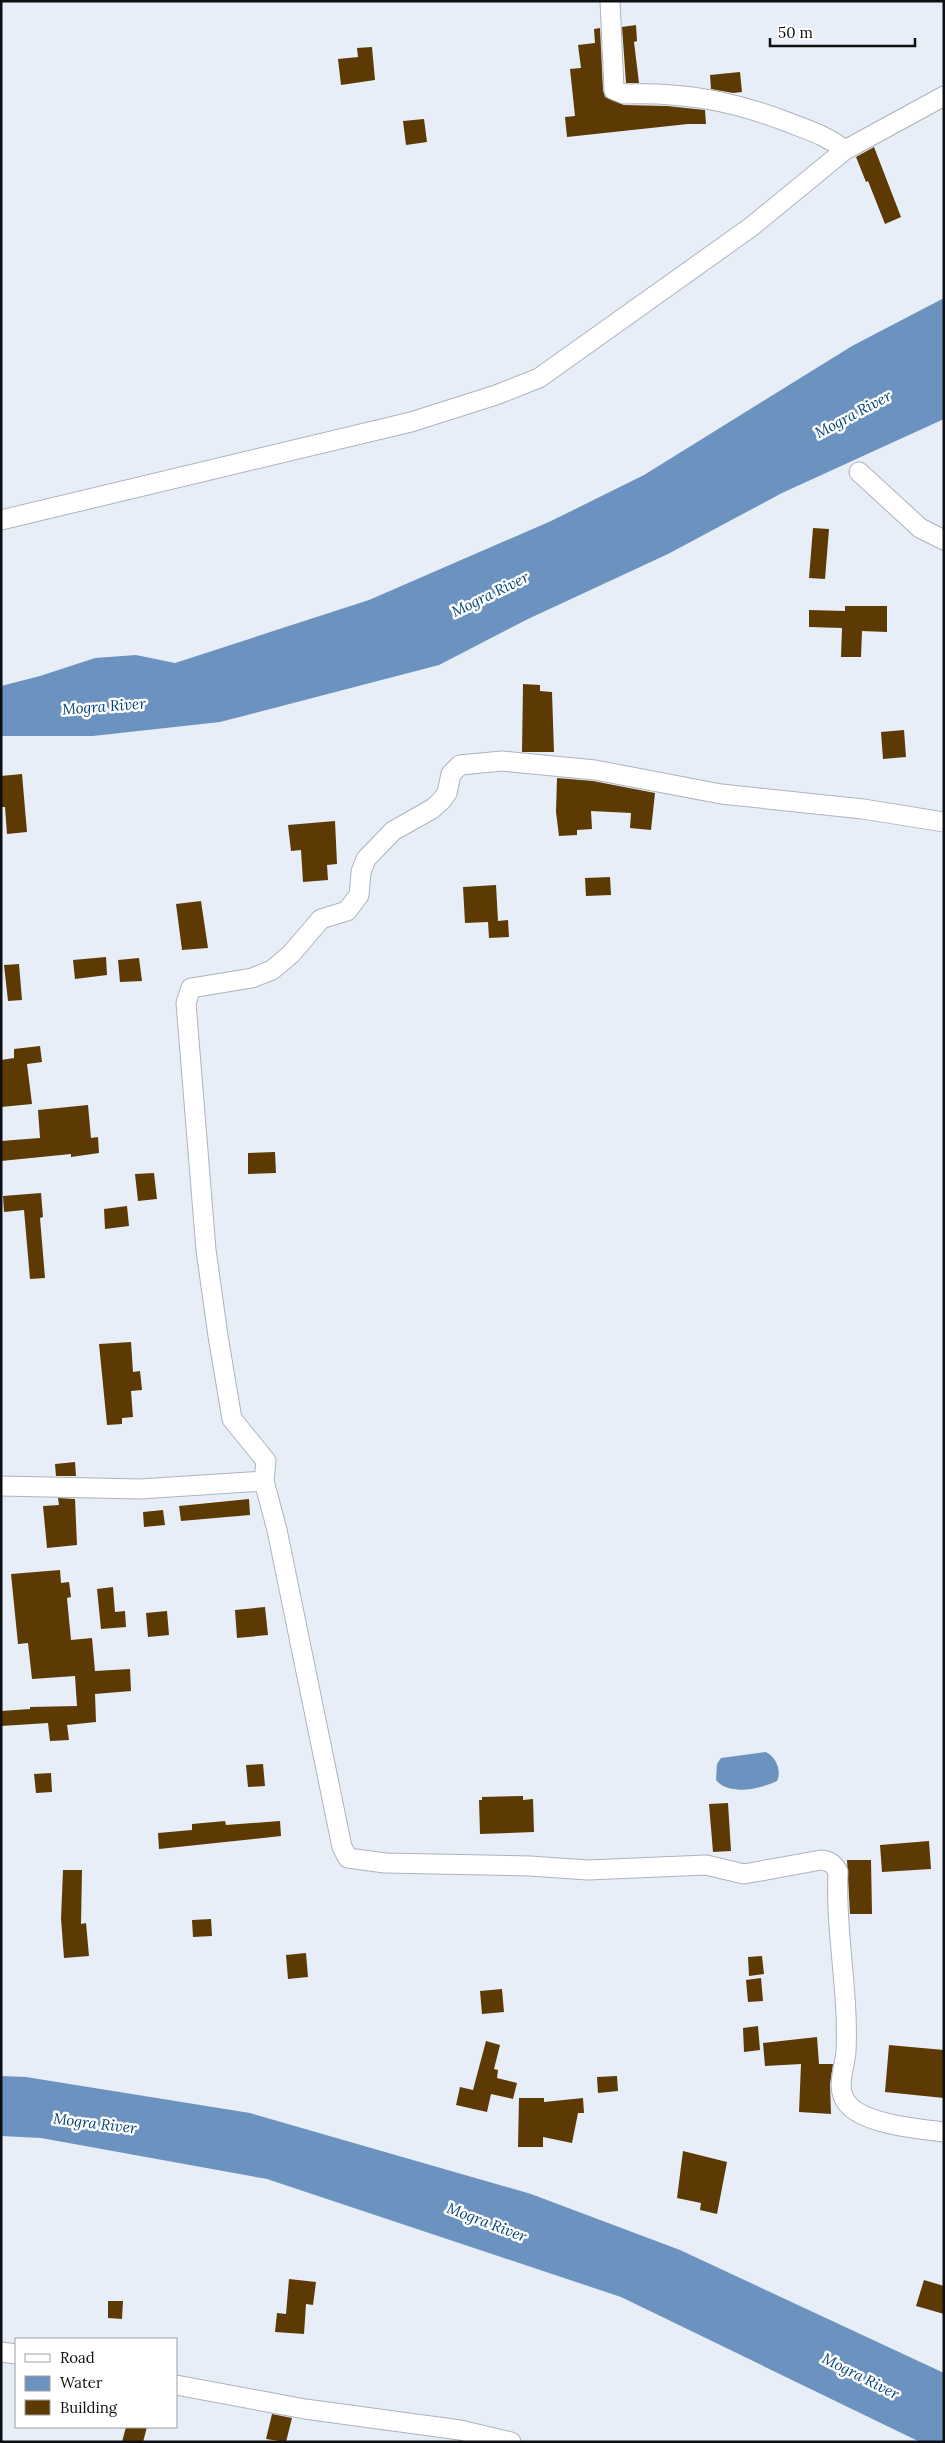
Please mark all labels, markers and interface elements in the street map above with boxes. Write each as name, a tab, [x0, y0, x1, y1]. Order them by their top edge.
scale bar	[770, 15, 915, 47]
text: 50 m	[778, 23, 813, 42]
water label: Mogra River	[811, 386, 895, 442]
water label: Mogra River	[448, 567, 532, 621]
water label: Mogra River	[61, 694, 147, 718]
water label: Mogra River	[52, 2108, 138, 2138]
water label: Mogra River	[444, 2198, 530, 2246]
legend	[15, 2338, 178, 2428]
text: Road	[60, 2348, 95, 2367]
water label: Mogra River	[819, 2348, 903, 2404]
text: Water	[60, 2373, 103, 2392]
text: Building	[60, 2398, 118, 2417]

